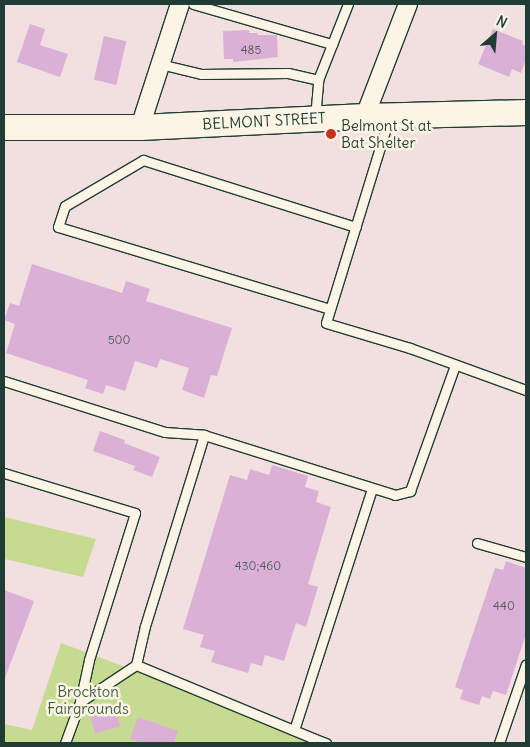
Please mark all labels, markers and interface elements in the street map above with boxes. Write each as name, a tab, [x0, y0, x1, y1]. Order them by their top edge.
north arrow	[470, 10, 520, 60]
text: N	[493, 11, 510, 32]
house number: 485	[241, 43, 261, 57]
street label: BELMONT STREET	[202, 109, 326, 133]
place label: Belmont St at Bat Shelter	[341, 116, 431, 151]
marker: Belmont St at Bat Shelter	[325, 128, 337, 140]
house number: 500	[108, 333, 130, 347]
house number: 430;460	[235, 559, 281, 573]
house number: 440	[493, 599, 515, 613]
park label: Brockton Fairgrounds	[47, 682, 129, 717]

